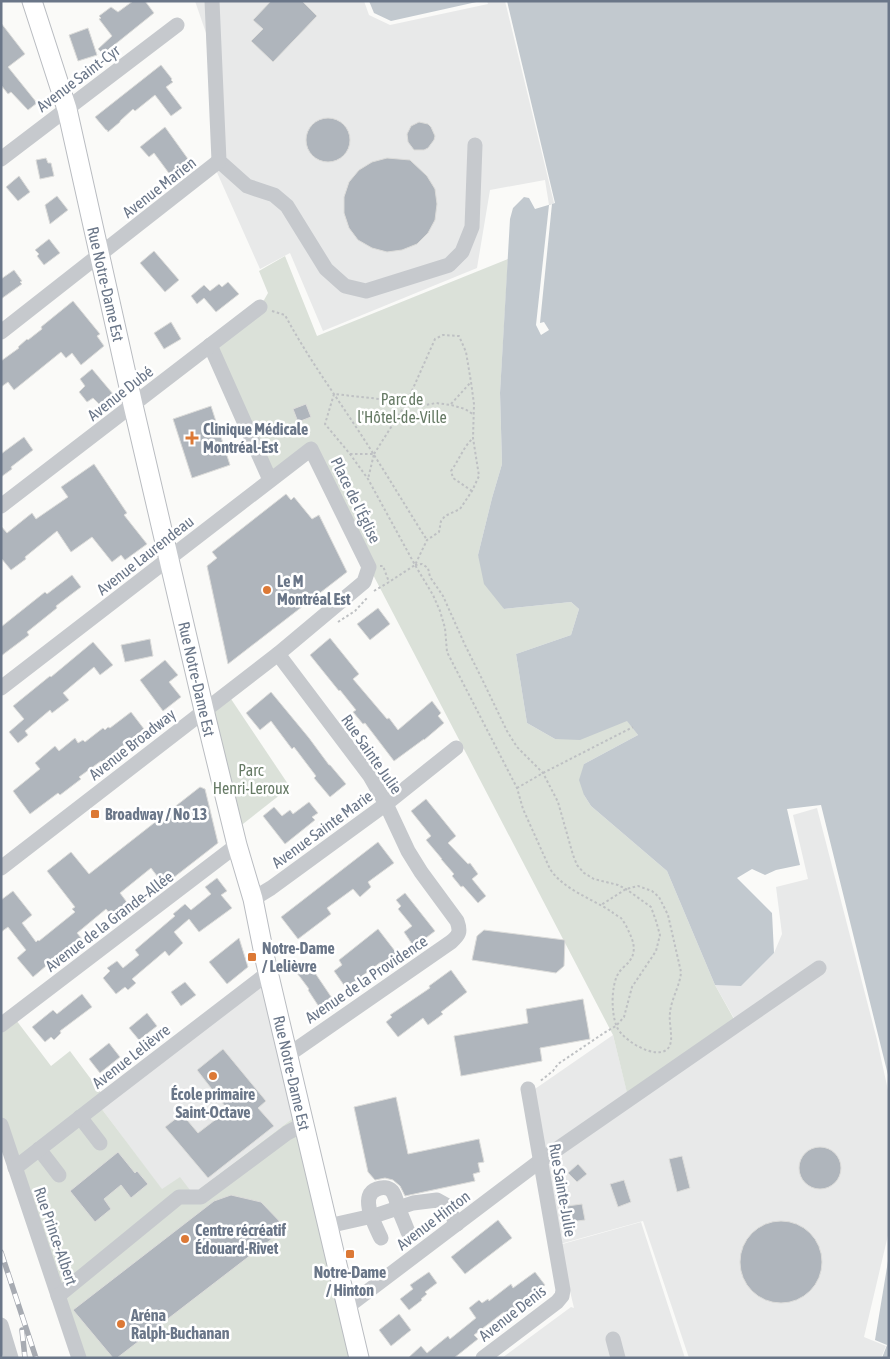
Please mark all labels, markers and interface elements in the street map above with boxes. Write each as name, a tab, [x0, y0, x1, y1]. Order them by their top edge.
street label: Avenue Saint-Cyr	[33, 41, 124, 116]
street label: Avenue Marien	[119, 153, 199, 221]
street label: Rue Notre-Dame Est	[84, 225, 128, 343]
street label: Avenue Dubé	[84, 362, 156, 424]
park label: Parc de l'Hôtel-de-Ville	[357, 390, 447, 426]
place label: Clinique Médicale Montréal-Est	[203, 420, 308, 456]
marker: Clinique Médicale Montréal-Est	[185, 431, 199, 445]
street label: Place de l'Église	[327, 454, 385, 546]
street label: Avenue Laurendeau	[93, 512, 197, 598]
place label: Le M Montréal Est	[277, 572, 351, 608]
marker: Le M Montréal Est	[261, 584, 273, 596]
street label: Rue Notre-Dame Est	[175, 620, 219, 738]
street label: Avenue Broadway	[85, 704, 180, 784]
street label: Rue Sainte Julie	[338, 711, 406, 797]
park label: Parc Henri-Leroux	[213, 761, 290, 797]
street label: Avenue Sainte Marie	[268, 787, 376, 871]
place label: Broadway / No 13	[105, 805, 207, 823]
marker: Broadway / No 13	[89, 808, 101, 820]
street label: Avenue de la Grande-Allée	[42, 867, 176, 975]
street label: Avenue de la Providence	[302, 931, 430, 1027]
place label: Notre-Dame / Lelièvre	[262, 939, 335, 975]
marker: Notre-Dame / Lelièvre	[246, 951, 258, 963]
street label: Rue Notre-Dame Est	[270, 1014, 314, 1132]
street label: Avenue Lelièvre	[89, 1020, 173, 1092]
marker: École primaire Saint-Octave	[207, 1070, 219, 1082]
place label: École primaire Saint-Octave	[171, 1085, 255, 1121]
street label: Rue Sainte-Julie	[546, 1142, 580, 1238]
street label: Rue Prince-Albert	[31, 1185, 81, 1288]
street label: Avenue Hinton	[393, 1187, 473, 1253]
place label: Centre récréatif Édouard-Rivet	[195, 1221, 287, 1257]
marker: Centre récréatif Édouard-Rivet	[179, 1233, 191, 1245]
marker: Notre-Dame / Hinton	[344, 1248, 356, 1260]
place label: Notre-Dame / Hinton	[314, 1263, 386, 1299]
street label: Avenue Denis	[475, 1281, 549, 1345]
place label: Aréna Ralph-Buchanan	[130, 1306, 230, 1342]
marker: Aréna Ralph-Buchanan	[115, 1318, 127, 1330]

